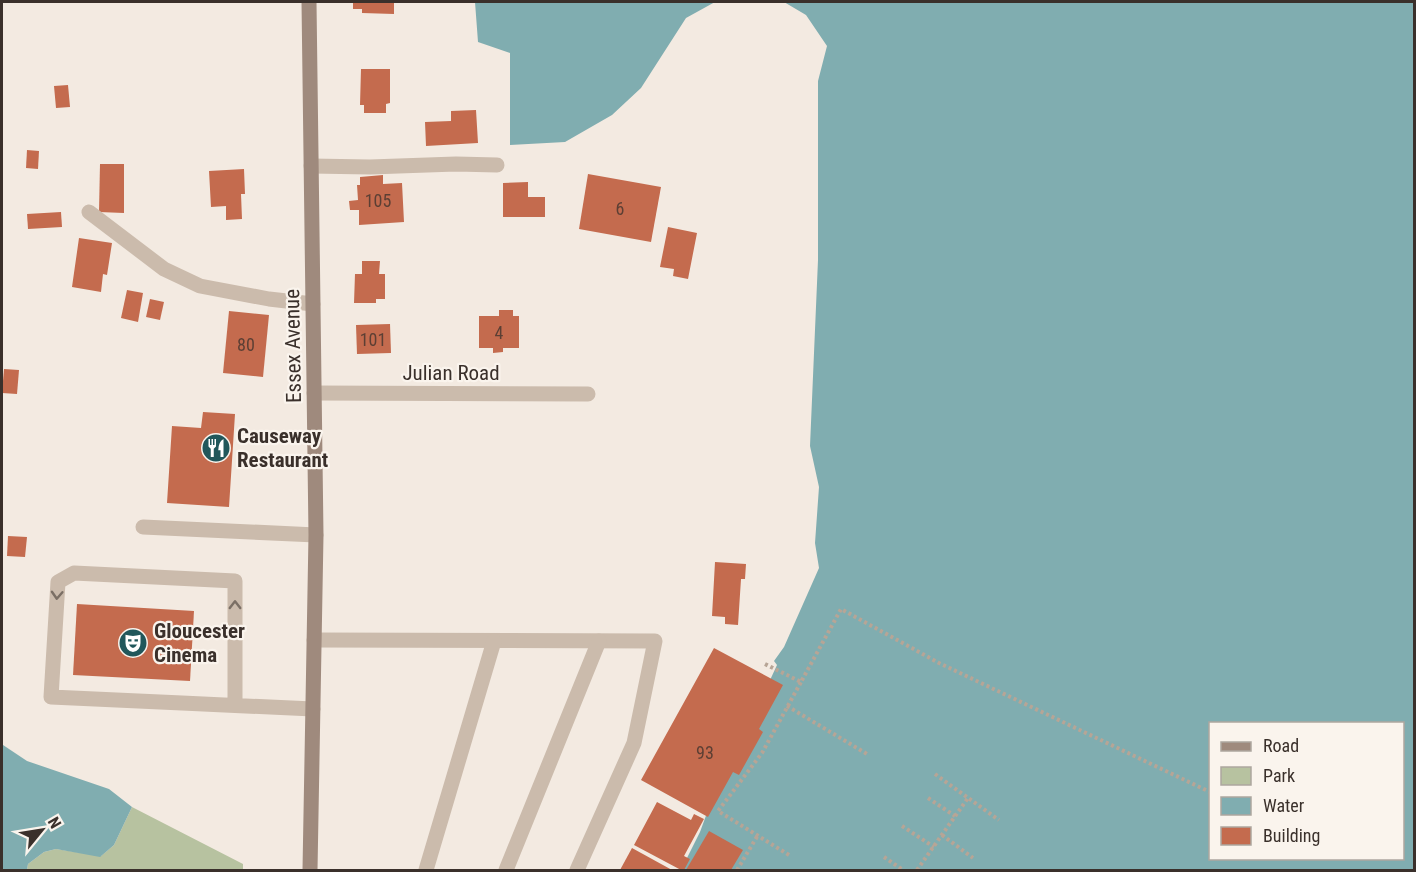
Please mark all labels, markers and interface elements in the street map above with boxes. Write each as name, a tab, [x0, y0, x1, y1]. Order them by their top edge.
house number: 105	[365, 190, 391, 211]
house number: 6	[616, 198, 624, 219]
street label: Essex Avenue	[280, 289, 306, 403]
house number: 4	[495, 322, 504, 343]
house number: 101	[360, 329, 386, 350]
house number: 80	[237, 334, 255, 355]
street label: Julian Road	[402, 361, 500, 385]
place label: Causeway Restaurant	[237, 424, 328, 472]
restaurant icon: Causeway Restaurant	[200, 432, 232, 464]
one-way arrow	[51, 590, 64, 600]
one-way arrow	[229, 600, 241, 609]
place label: Gloucester Cinema	[154, 619, 245, 667]
theatre icon: Gloucester Cinema	[117, 627, 149, 659]
legend	[1209, 722, 1404, 860]
text: Road	[1263, 735, 1299, 756]
house number: 93	[696, 742, 714, 763]
text: Park	[1263, 765, 1295, 786]
text: Water	[1263, 795, 1305, 816]
north arrow	[12, 800, 72, 860]
text: N	[44, 814, 65, 832]
text: Building	[1263, 825, 1320, 846]

